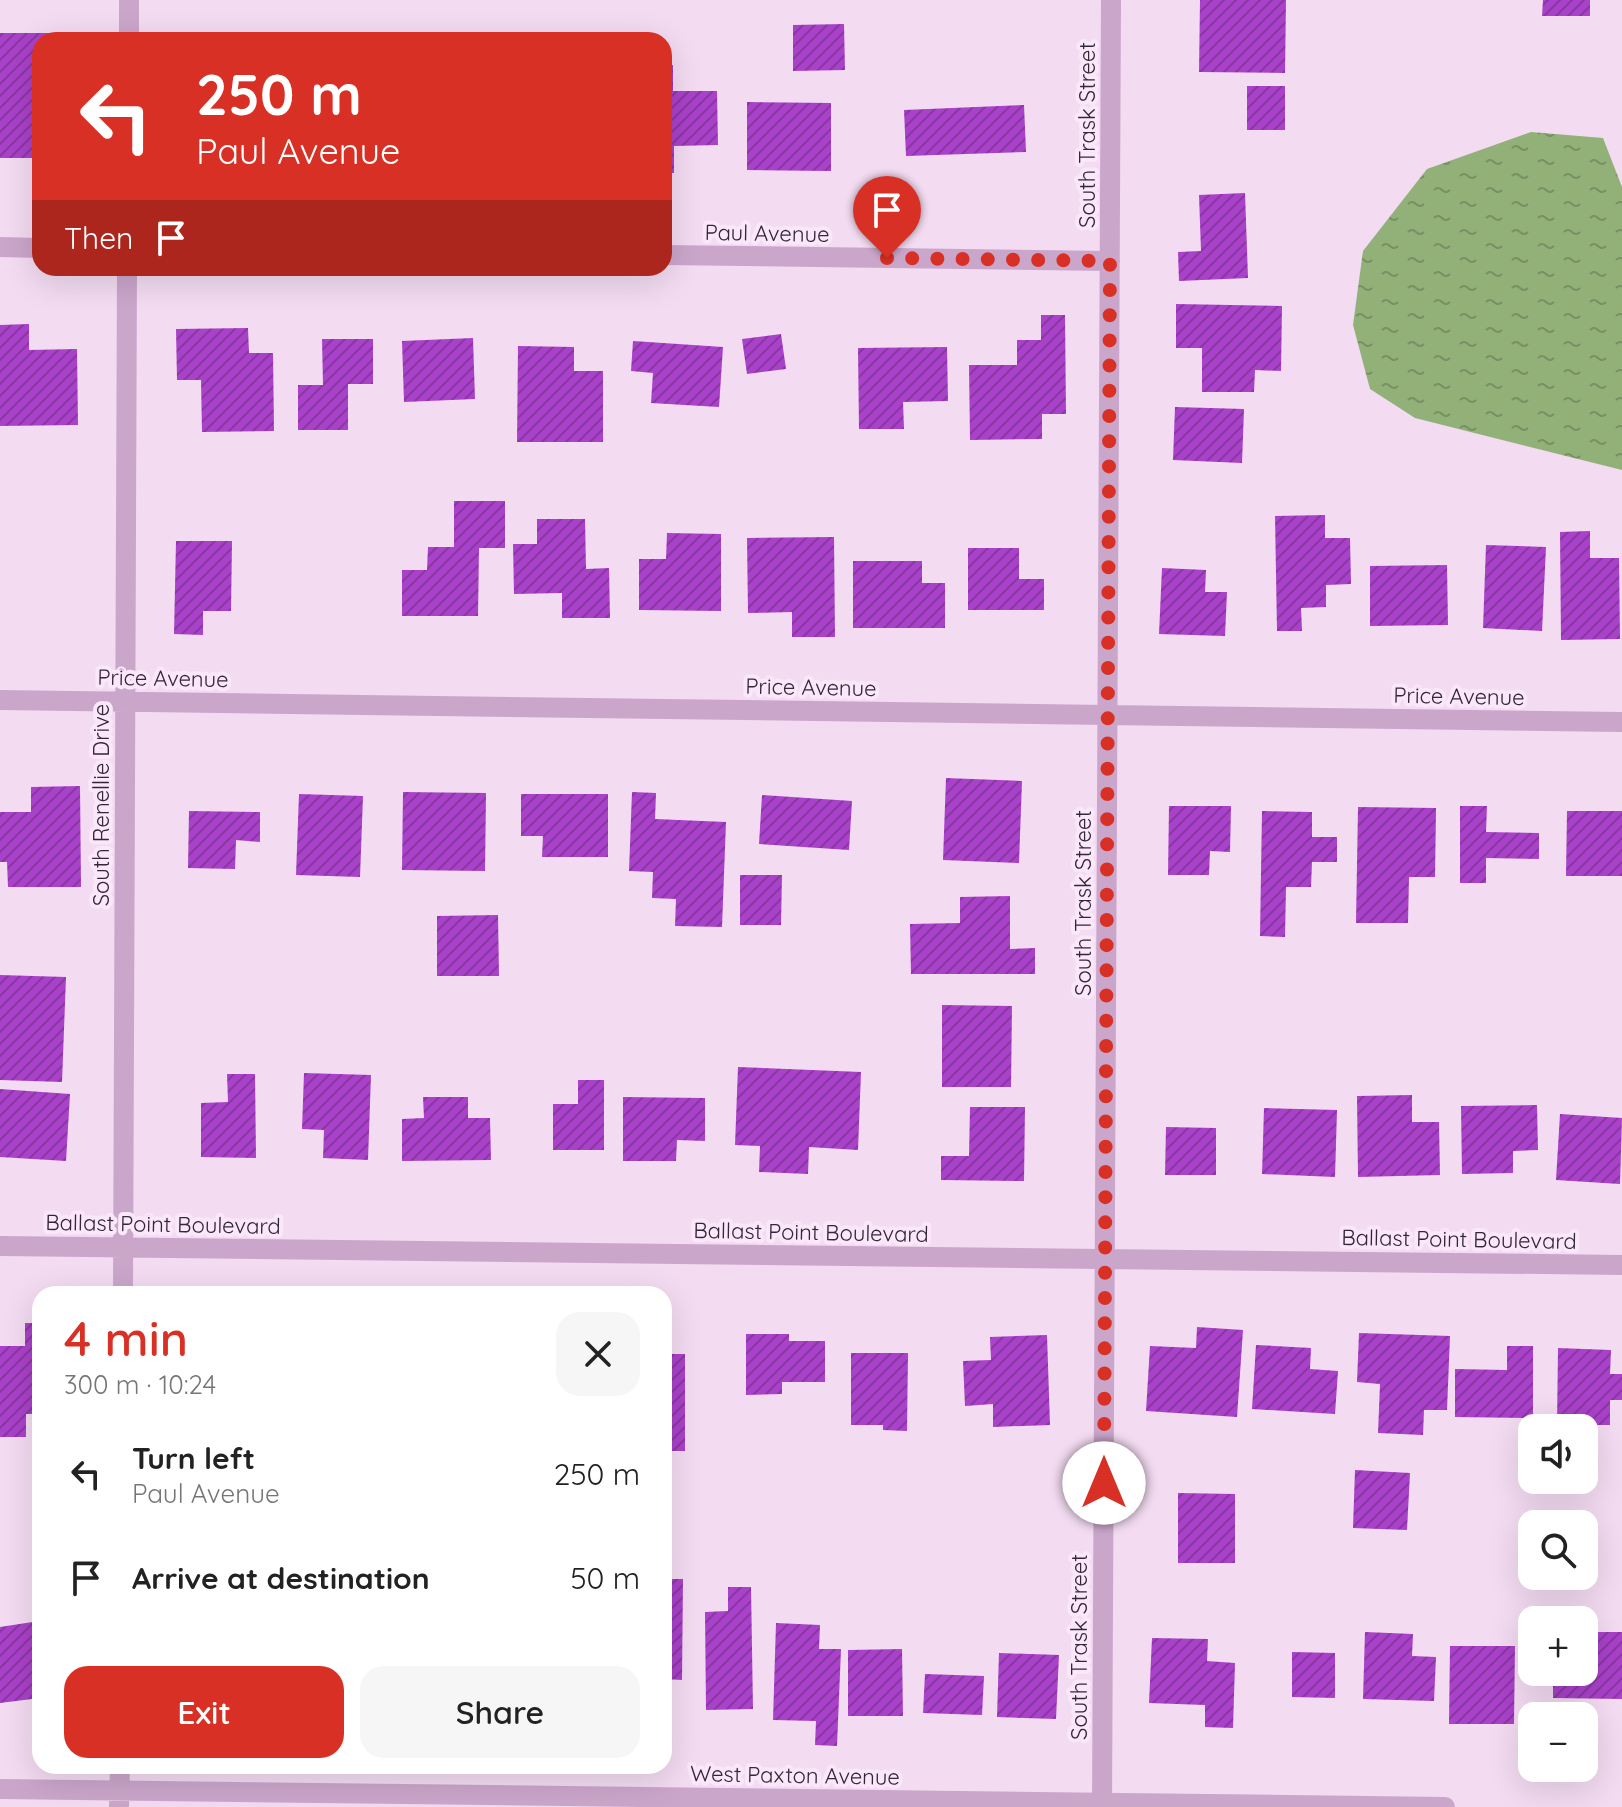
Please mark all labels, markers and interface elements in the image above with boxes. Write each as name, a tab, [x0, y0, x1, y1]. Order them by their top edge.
street label: South Trask Street	[1073, 42, 1101, 228]
text: 250 m	[196, 59, 362, 129]
icon: left	[64, 64, 168, 168]
text: Paul Avenue	[196, 128, 400, 173]
pin	[853, 176, 921, 258]
icon: arrive	[865, 188, 909, 232]
icon: arrive	[149, 216, 193, 260]
street label: Paul Avenue	[704, 218, 830, 248]
text: Then	[64, 219, 133, 257]
street label: Price Avenue	[97, 663, 229, 693]
street label: Price Avenue	[745, 672, 877, 702]
street label: Price Avenue	[1393, 681, 1525, 711]
street label: South Renellie Drive	[87, 704, 115, 906]
street label: South Trask Street	[1069, 810, 1097, 996]
street label: Ballast Point Boulevard	[45, 1208, 281, 1240]
street label: Ballast Point Boulevard	[693, 1216, 929, 1248]
street label: Ballast Point Boulevard	[1341, 1223, 1577, 1255]
text: 4 min	[64, 1308, 188, 1368]
button: close	[556, 1312, 640, 1396]
text: 300 m · 10:24	[64, 1368, 216, 1401]
map controls	[1518, 1414, 1598, 1782]
button: sound	[1518, 1414, 1598, 1494]
text: Turn left	[132, 1439, 255, 1477]
position arrow	[1062, 1441, 1146, 1525]
icon: left	[64, 1452, 108, 1496]
text: 250 m	[554, 1455, 640, 1493]
text: Paul Avenue	[132, 1477, 280, 1510]
button: search	[1518, 1510, 1598, 1590]
street label: South Trask Street	[1065, 1554, 1093, 1740]
icon: arrive	[64, 1556, 108, 1600]
text: Arrive at destination	[132, 1559, 430, 1597]
text: 50 m	[570, 1559, 640, 1597]
button: +	[1518, 1606, 1598, 1686]
button: Exit	[64, 1666, 344, 1758]
button: Share	[360, 1666, 640, 1758]
button: −	[1518, 1702, 1598, 1782]
street label: West Paxton Avenue	[690, 1759, 900, 1791]

